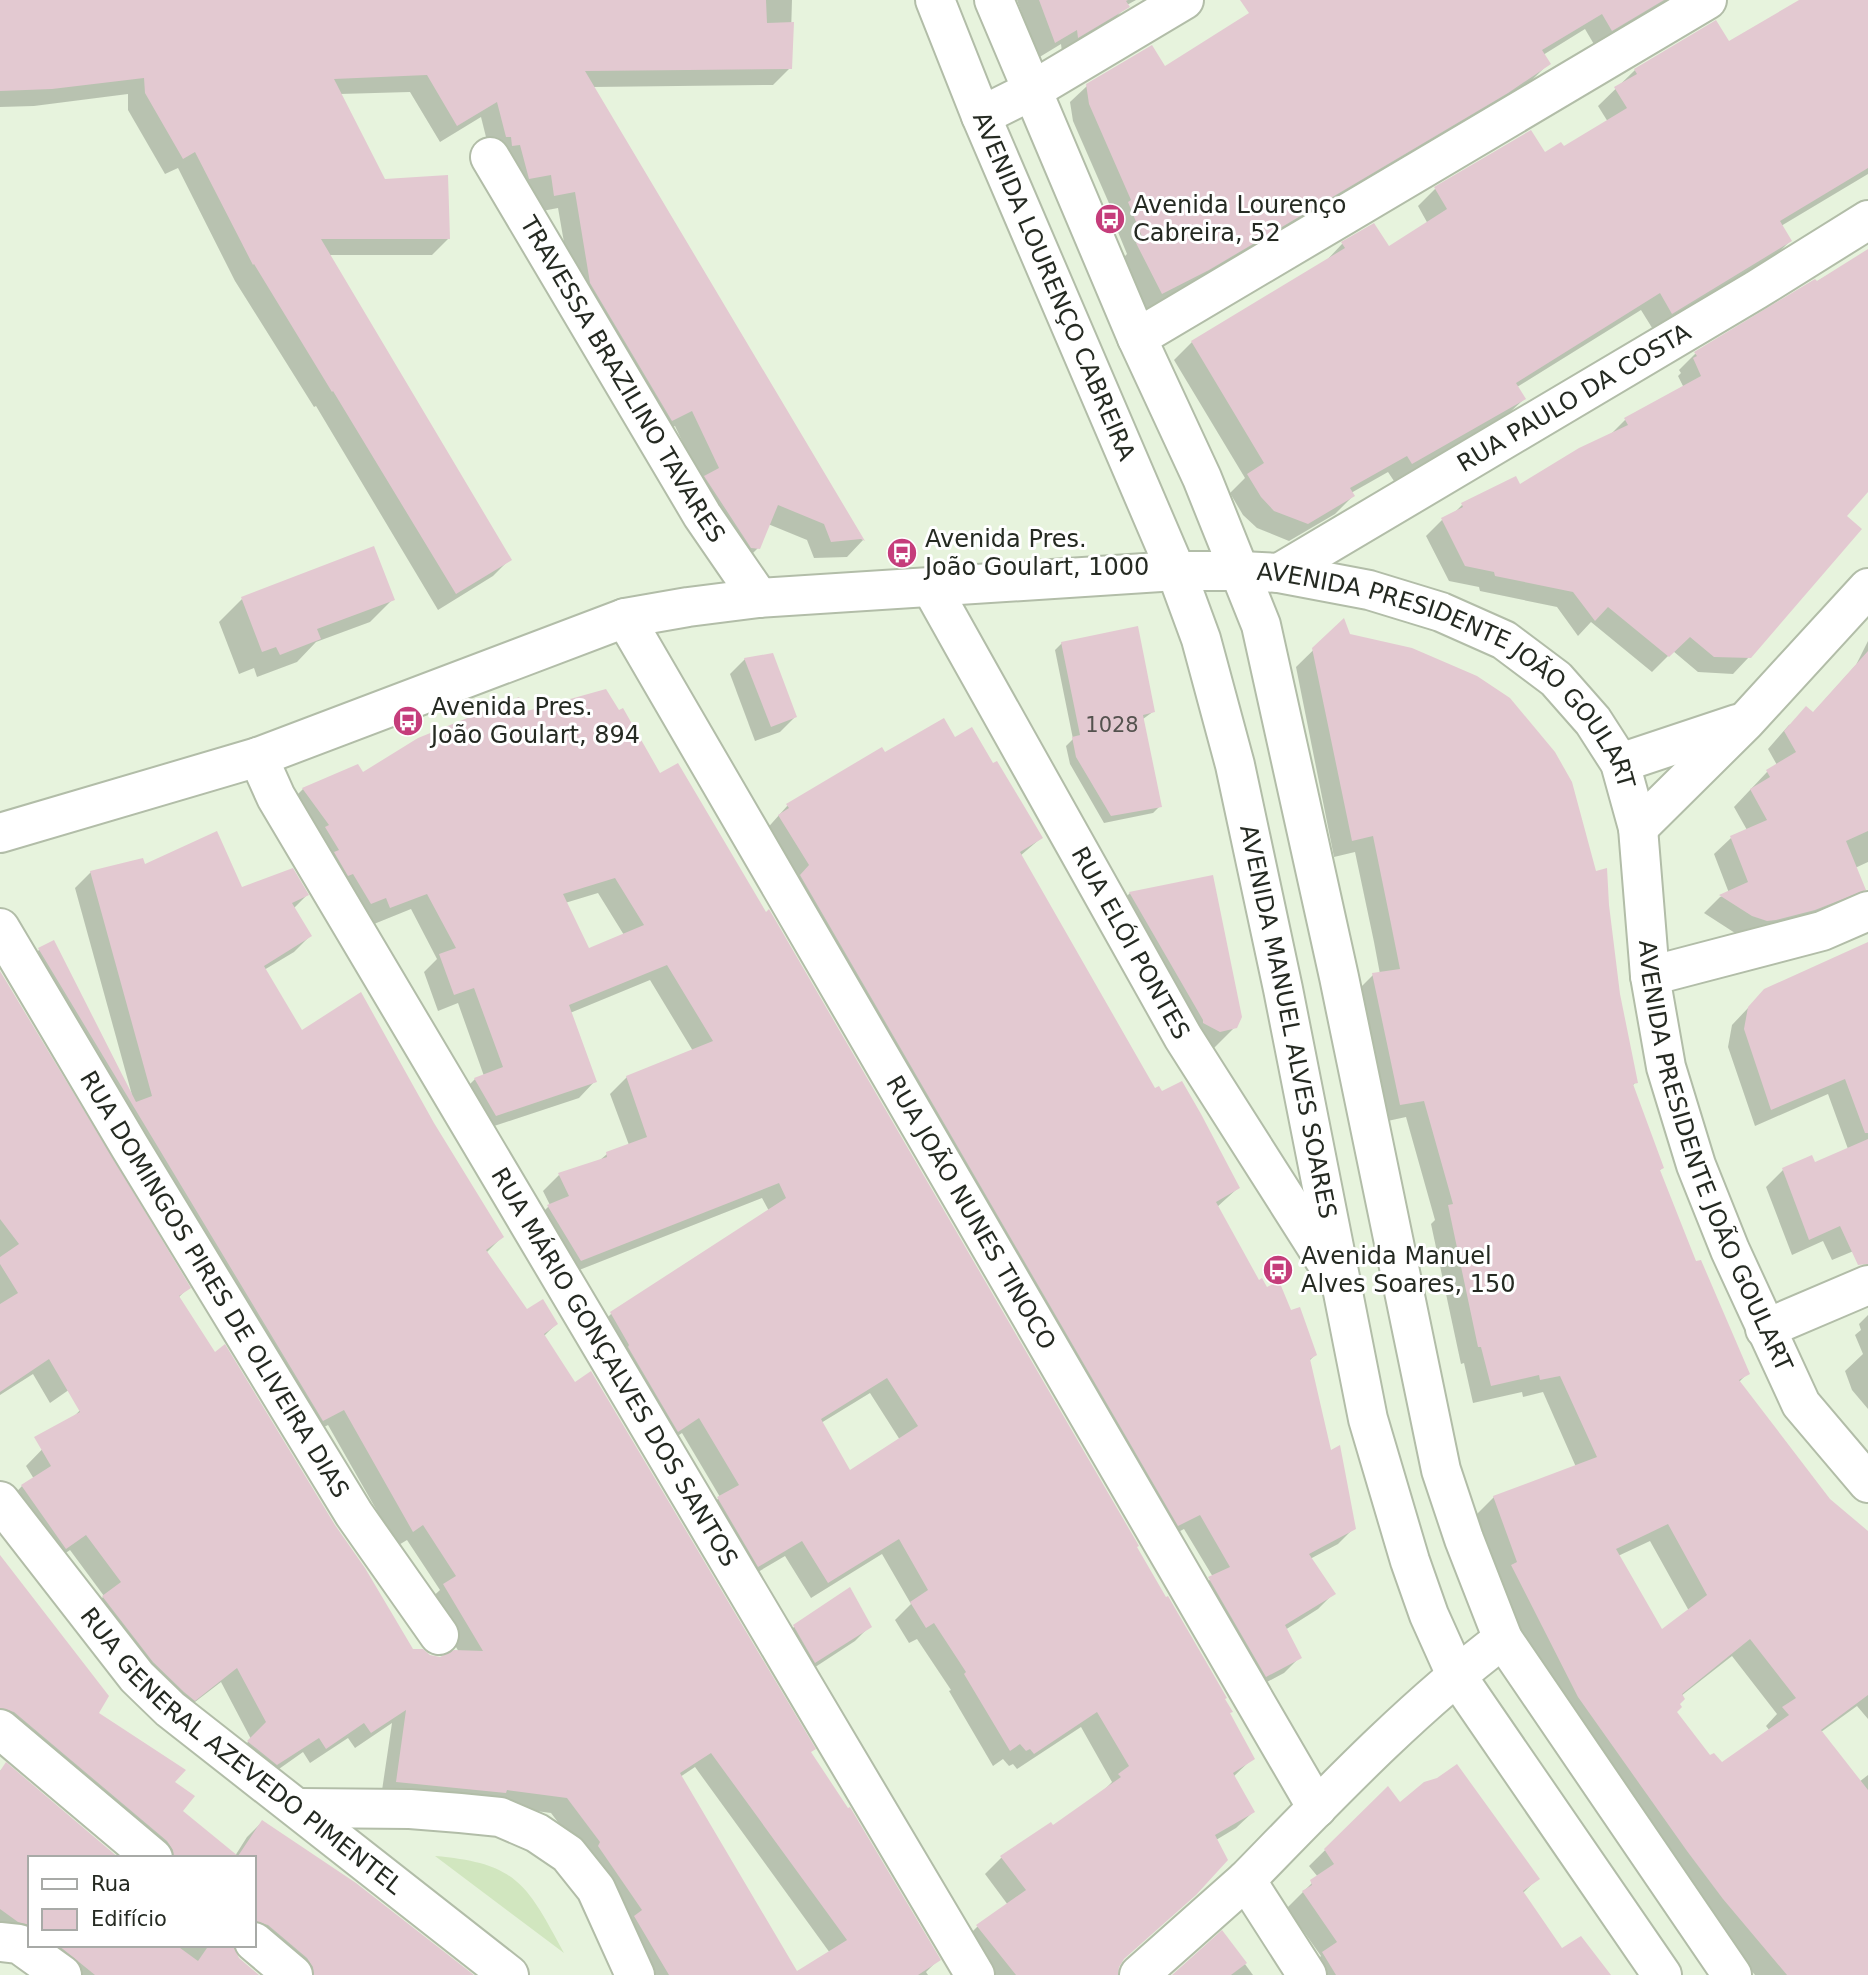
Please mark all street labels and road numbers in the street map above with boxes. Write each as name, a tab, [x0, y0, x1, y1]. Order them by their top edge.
street label: AVENIDA LOURENÇO CABREIRA	[967, 108, 1141, 465]
street label: TRAVESSA BRAZILINO TAVARES	[514, 211, 731, 548]
street label: RUA PAULO DA COSTA	[1452, 318, 1696, 478]
street label: AVENIDA PRESIDENTE JOÃO GOULART	[1256, 558, 1640, 792]
street label: AVENIDA MANUEL ALVES SOARES	[1234, 822, 1342, 1221]
street label: RUA ELÓI PONTES	[1065, 842, 1195, 1044]
street label: AVENIDA PRESIDENTE JOÃO GOULART	[1633, 939, 1798, 1376]
street label: RUA DOMINGOS PIRES DE OLIVEIRA DIAS	[74, 1066, 355, 1503]
street label: RUA JOÃO NUNES TINOCO	[880, 1071, 1061, 1355]
street label: RUA MÁRIO GONÇALVES DOS SANTOS	[485, 1163, 743, 1572]
street label: RUA GENERAL AZEVEDO PIMENTEL	[74, 1602, 409, 1901]

